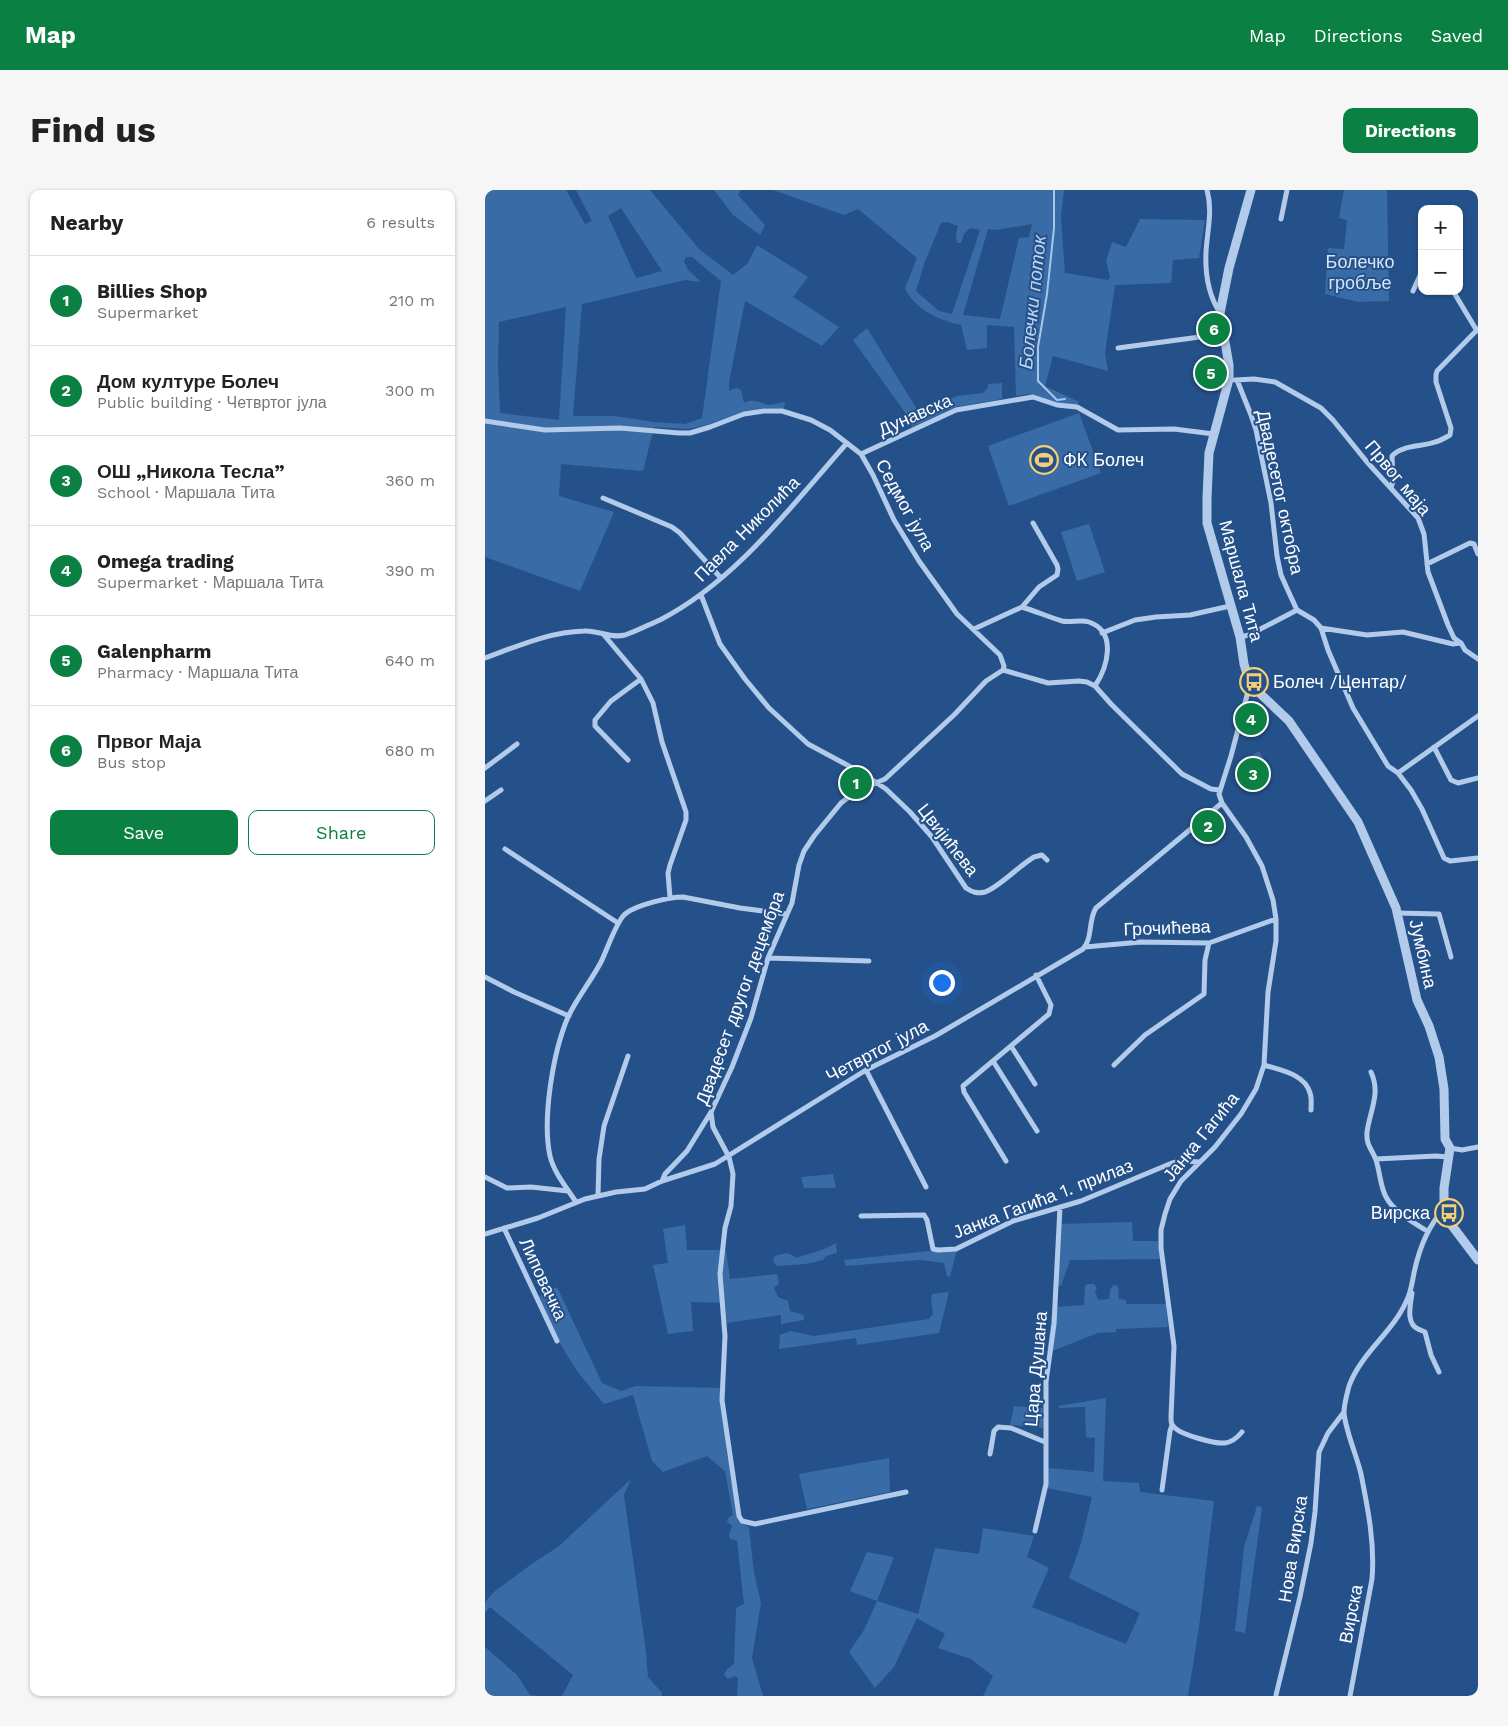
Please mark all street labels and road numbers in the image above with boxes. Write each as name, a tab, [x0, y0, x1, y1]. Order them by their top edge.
street label: Дунавска	[875, 389, 956, 440]
street label: Двадесетог октобра	[1253, 408, 1308, 577]
street label: Првог маја	[1361, 436, 1436, 520]
street label: Седмог јула	[872, 455, 940, 555]
street label: Павла Николића	[690, 471, 804, 586]
street label: Маршала Тита	[1215, 518, 1268, 645]
street label: Цвијићева	[914, 799, 984, 881]
street label: Двадесет другог децембра	[691, 887, 788, 1108]
street label: Грочићева	[1123, 915, 1212, 940]
street label: Јумбина	[1405, 917, 1442, 991]
street label: Четвртог јула	[822, 1014, 932, 1086]
street label: Јанка Гагића	[1158, 1087, 1244, 1186]
street label: Јанка Гагића 1. прилаз	[950, 1155, 1136, 1243]
street label: Липовачка	[515, 1234, 572, 1324]
street label: Цара Душана	[1020, 1309, 1051, 1428]
street label: Нова Вирска	[1274, 1493, 1311, 1604]
street label: Вирска	[1335, 1582, 1367, 1645]

